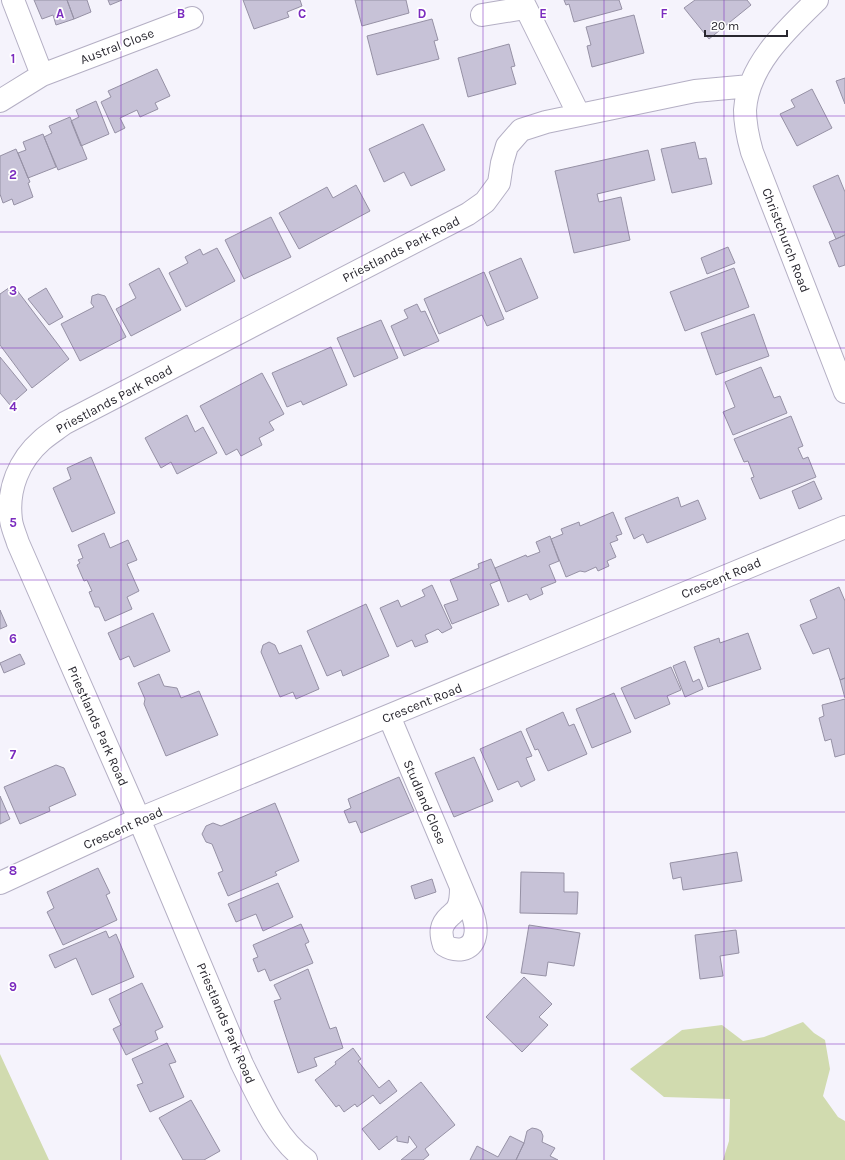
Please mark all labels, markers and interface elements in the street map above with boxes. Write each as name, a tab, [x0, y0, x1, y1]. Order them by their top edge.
text: A	[56, 6, 64, 21]
text: B	[177, 6, 185, 21]
text: C	[298, 6, 306, 21]
text: D	[418, 6, 427, 21]
text: E	[539, 6, 547, 21]
text: F	[660, 6, 668, 21]
scale bar	[705, 12, 787, 38]
text: 20 m	[711, 19, 739, 33]
street label: Austral Close	[78, 25, 156, 67]
text: 1	[11, 51, 15, 66]
text: 2	[9, 167, 17, 182]
street label: Christchurch Road	[759, 186, 813, 294]
street label: Priestlands Park Road	[340, 213, 462, 285]
text: 3	[9, 283, 17, 298]
street label: Priestlands Park Road	[53, 362, 175, 436]
text: 4	[9, 399, 17, 414]
text: 5	[9, 515, 17, 530]
street label: Crescent Road	[679, 554, 763, 602]
text: 6	[9, 631, 17, 646]
street label: Priestlands Park Road	[65, 664, 131, 788]
street label: Crescent Road	[380, 680, 464, 726]
text: 7	[10, 747, 17, 762]
street label: Studland Close	[401, 758, 450, 847]
street label: Crescent Road	[81, 804, 165, 852]
text: 8	[9, 863, 17, 878]
street label: Priestlands Park Road	[194, 960, 258, 1086]
text: 9	[9, 979, 17, 994]

